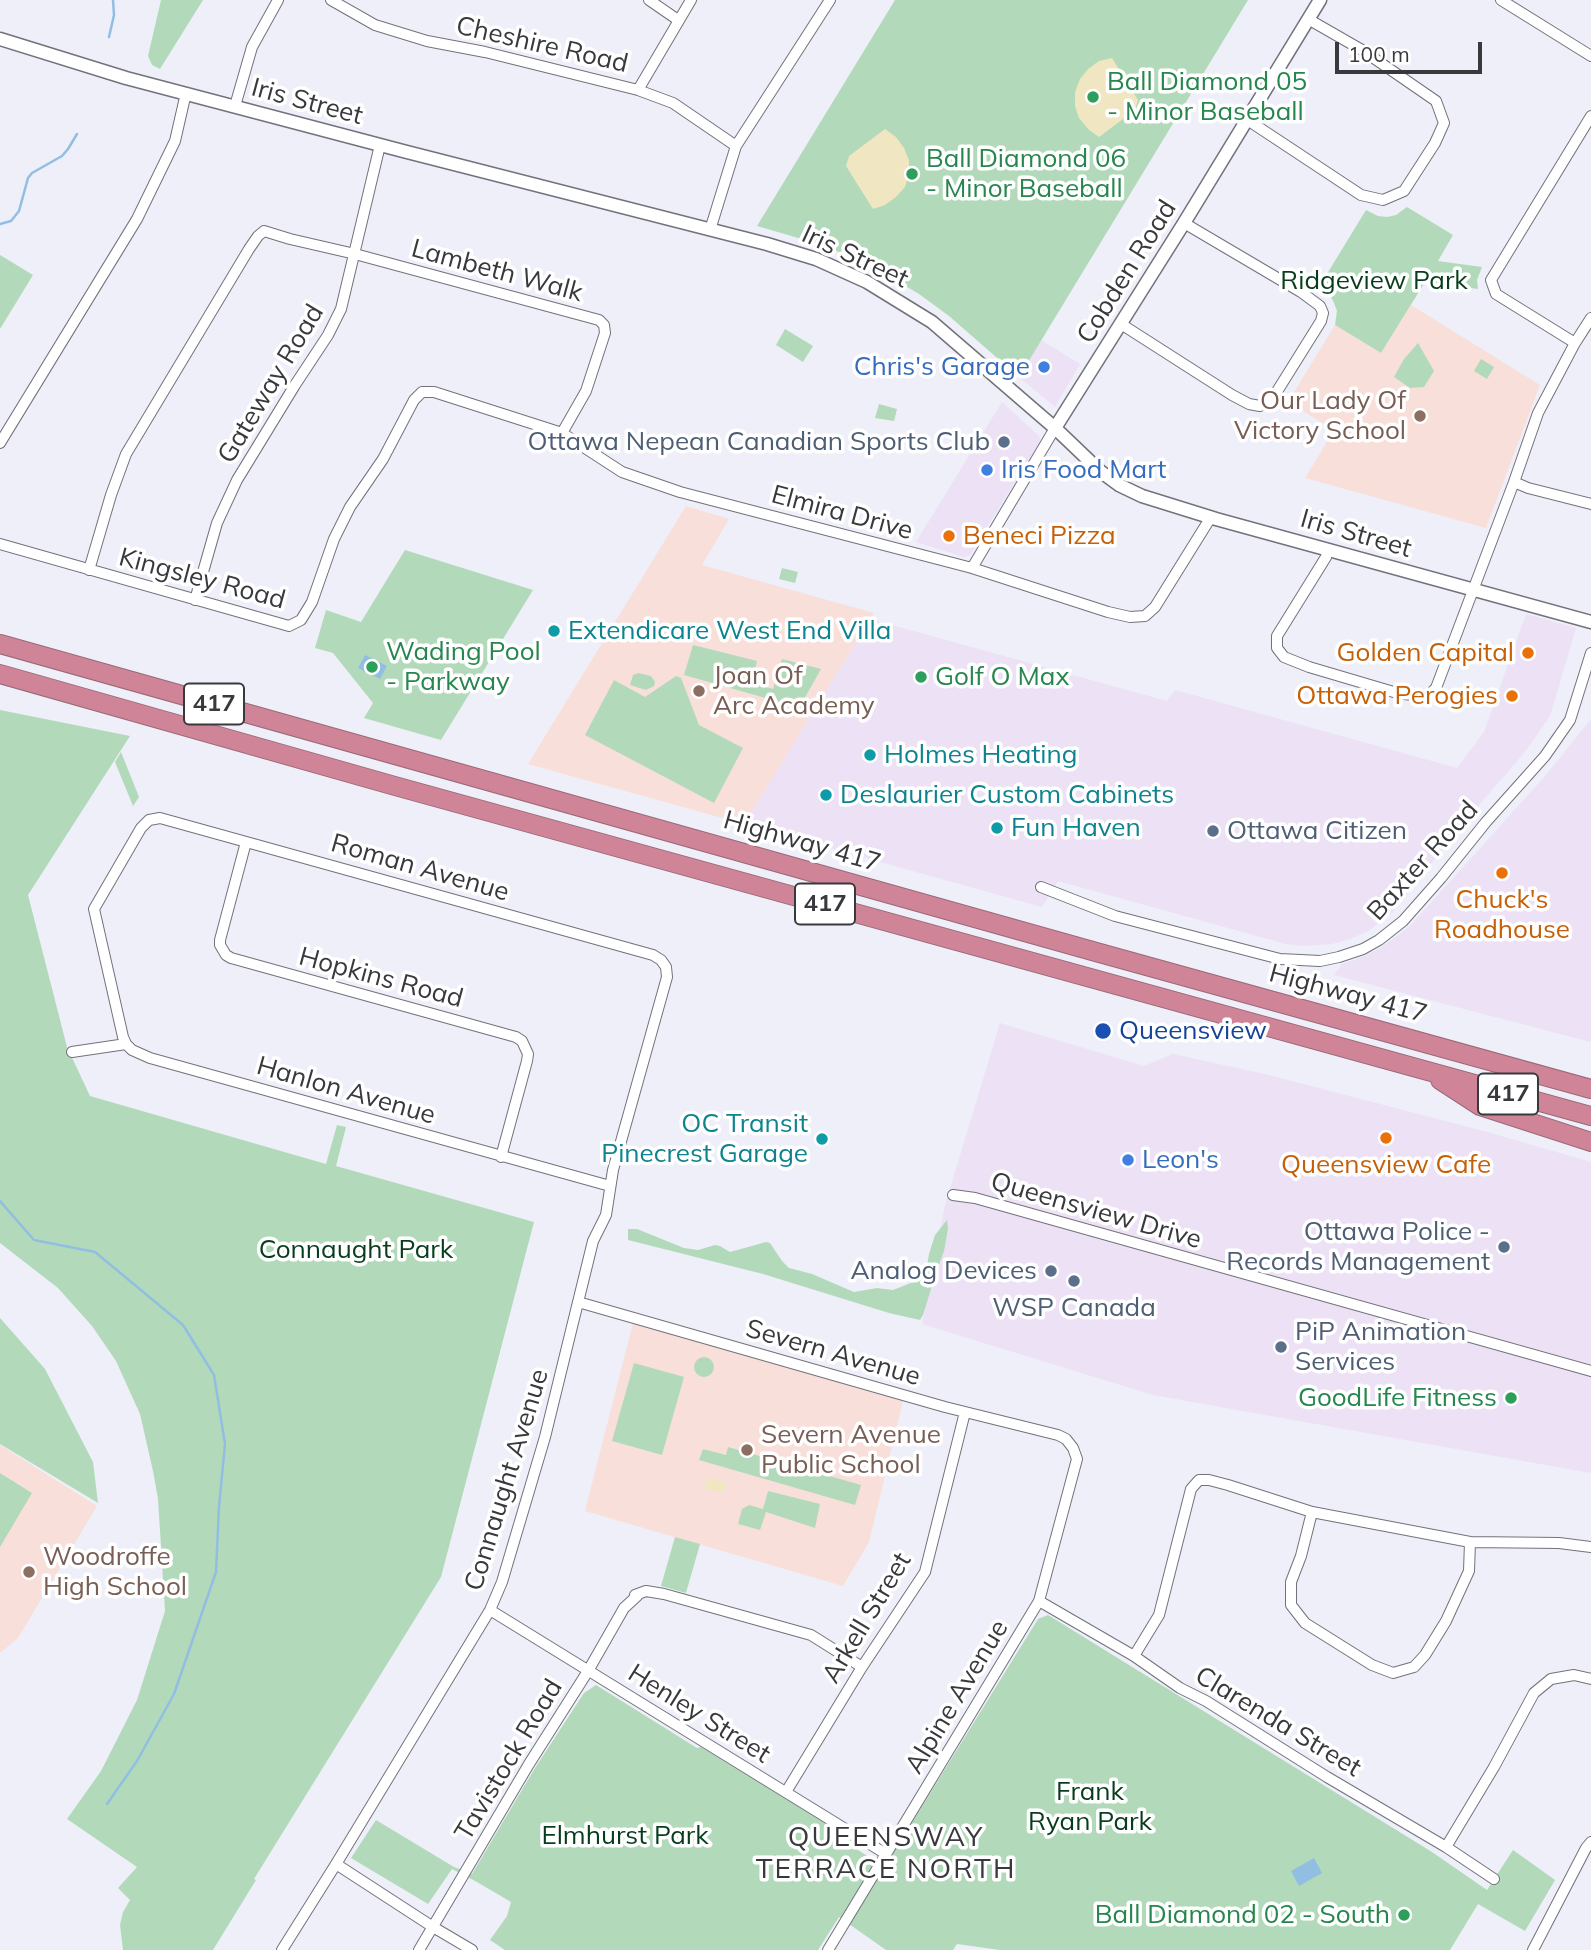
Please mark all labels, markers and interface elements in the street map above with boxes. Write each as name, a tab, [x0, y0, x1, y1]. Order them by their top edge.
street label: Cheshire Road	[453, 10, 631, 80]
scale bar	[1339, 28, 1486, 72]
text: 100 m	[1348, 41, 1410, 67]
place label: Ball Diamond 05 - Minor Baseball	[1107, 66, 1307, 128]
street label: Iris Street	[248, 72, 366, 132]
marker: Ball Diamond 05 - Minor Baseball	[1085, 89, 1101, 105]
place label: Ball Diamond 06 - Minor Baseball	[926, 143, 1126, 204]
marker: Ball Diamond 06 - Minor Baseball	[904, 166, 920, 182]
street label: Cobden Road	[1071, 195, 1183, 349]
street label: Iris Street	[797, 219, 913, 295]
street label: Lambeth Walk	[408, 233, 586, 309]
park label: Ridgeview Park	[1280, 265, 1468, 297]
street label: Gateway Road	[211, 299, 331, 469]
place label: Chris's Garage	[854, 351, 1030, 383]
marker: Chris's Garage	[1036, 359, 1052, 375]
place label: Our Lady Of Victory School	[1234, 385, 1406, 446]
marker: Our Lady Of Victory School	[1412, 408, 1428, 424]
place label: Ottawa Nepean Canadian Sports Club	[528, 426, 990, 458]
marker: Ottawa Nepean Canadian Sports Club	[996, 434, 1012, 450]
place label: Iris Food Mart	[1001, 454, 1166, 486]
marker: Iris Food Mart	[979, 462, 995, 478]
street label: Elmira Drive	[768, 479, 916, 547]
street label: Iris Street	[1297, 503, 1415, 565]
place label: Beneci Pizza	[963, 520, 1116, 552]
marker: Beneci Pizza	[941, 528, 957, 544]
street label: Kingsley Road	[115, 542, 289, 616]
place label: Extendicare West End Villa	[568, 615, 891, 647]
marker: Extendicare West End Villa	[546, 623, 562, 639]
place label: Wading Pool - Parkway	[386, 636, 541, 698]
place label: Golden Capital	[1337, 637, 1514, 669]
marker: Golden Capital	[1520, 645, 1536, 661]
marker: Wading Pool - Parkway	[364, 659, 380, 675]
place label: Joan Of Arc Academy	[713, 660, 875, 722]
place label: Golf O Max	[935, 661, 1069, 693]
marker: Golf O Max	[913, 669, 929, 685]
place label: Ottawa Perogies	[1296, 680, 1498, 712]
marker: Joan Of Arc Academy	[691, 683, 707, 699]
road number: 417	[184, 684, 244, 724]
marker: Ottawa Perogies	[1504, 688, 1520, 704]
place label: Holmes Heating	[884, 739, 1077, 771]
marker: Holmes Heating	[862, 747, 878, 763]
place label: Deslaurier Custom Cabinets	[840, 779, 1174, 811]
marker: Deslaurier Custom Cabinets	[818, 787, 834, 803]
street label: Baxter Road	[1361, 795, 1485, 927]
street label: Highway 417	[720, 805, 884, 879]
place label: Fun Haven	[1011, 812, 1141, 844]
place label: Ottawa Citizen	[1227, 815, 1407, 847]
marker: Fun Haven	[989, 820, 1005, 836]
marker: Ottawa Citizen	[1205, 823, 1221, 839]
street label: Roman Avenue	[327, 828, 513, 908]
marker: Chuck's Roadhouse	[1494, 865, 1510, 881]
road number: 417	[795, 884, 855, 924]
place label: Chuck's Roadhouse	[1434, 884, 1570, 946]
street label: Hopkins Road	[296, 941, 466, 1015]
street label: Highway 417	[1266, 958, 1430, 1030]
place label: Queensview	[1119, 1015, 1267, 1047]
marker: Queensview	[1093, 1021, 1113, 1041]
street label: Hanlon Avenue	[253, 1051, 439, 1131]
road number: 417	[1478, 1074, 1538, 1114]
place label: OC Transit Pinecrest Garage	[601, 1108, 808, 1170]
marker: Queensview Cafe	[1378, 1130, 1394, 1146]
marker: OC Transit Pinecrest Garage	[814, 1131, 830, 1147]
place label: Leon's	[1142, 1144, 1219, 1176]
place label: Queensview Cafe	[1281, 1149, 1491, 1181]
marker: Leon's	[1120, 1152, 1136, 1168]
street label: Queensview Drive	[987, 1166, 1205, 1256]
place label: Ottawa Police - Records Management	[1226, 1216, 1490, 1278]
park label: Connaught Park	[259, 1234, 453, 1266]
marker: Ottawa Police - Records Management	[1496, 1239, 1512, 1255]
place label: Analog Devices	[851, 1255, 1037, 1287]
marker: Analog Devices	[1043, 1263, 1059, 1279]
marker: WSP Canada	[1066, 1273, 1082, 1289]
place label: WSP Canada	[992, 1292, 1156, 1324]
street label: Severn Avenue	[742, 1313, 924, 1393]
place label: PiP Animation Services	[1295, 1316, 1466, 1378]
marker: PiP Animation Services	[1273, 1339, 1289, 1355]
street label: Connaught Avenue	[458, 1365, 556, 1595]
place label: GoodLife Fitness	[1298, 1382, 1497, 1414]
marker: GoodLife Fitness	[1503, 1390, 1519, 1406]
place label: Severn Avenue Public School	[761, 1419, 941, 1480]
marker: Severn Avenue Public School	[739, 1442, 755, 1458]
place label: Woodroffe High School	[43, 1541, 187, 1602]
street label: Arkell Street	[816, 1547, 918, 1689]
marker: Woodroffe High School	[21, 1564, 37, 1580]
street label: Alpine Avenue	[899, 1614, 1015, 1780]
street label: Henley Street	[622, 1658, 776, 1770]
street label: Clarenda Street	[1189, 1660, 1367, 1784]
street label: Tavistock Road	[449, 1674, 569, 1846]
park label: Frank Ryan Park	[1028, 1776, 1152, 1838]
park label: Elmhurst Park	[541, 1820, 709, 1852]
district label: QUEENSWAY TERRACE NORTH	[757, 1821, 1015, 1887]
place label: Ball Diamond 02 - South	[1095, 1899, 1390, 1931]
marker: Ball Diamond 02 - South	[1396, 1907, 1412, 1923]

